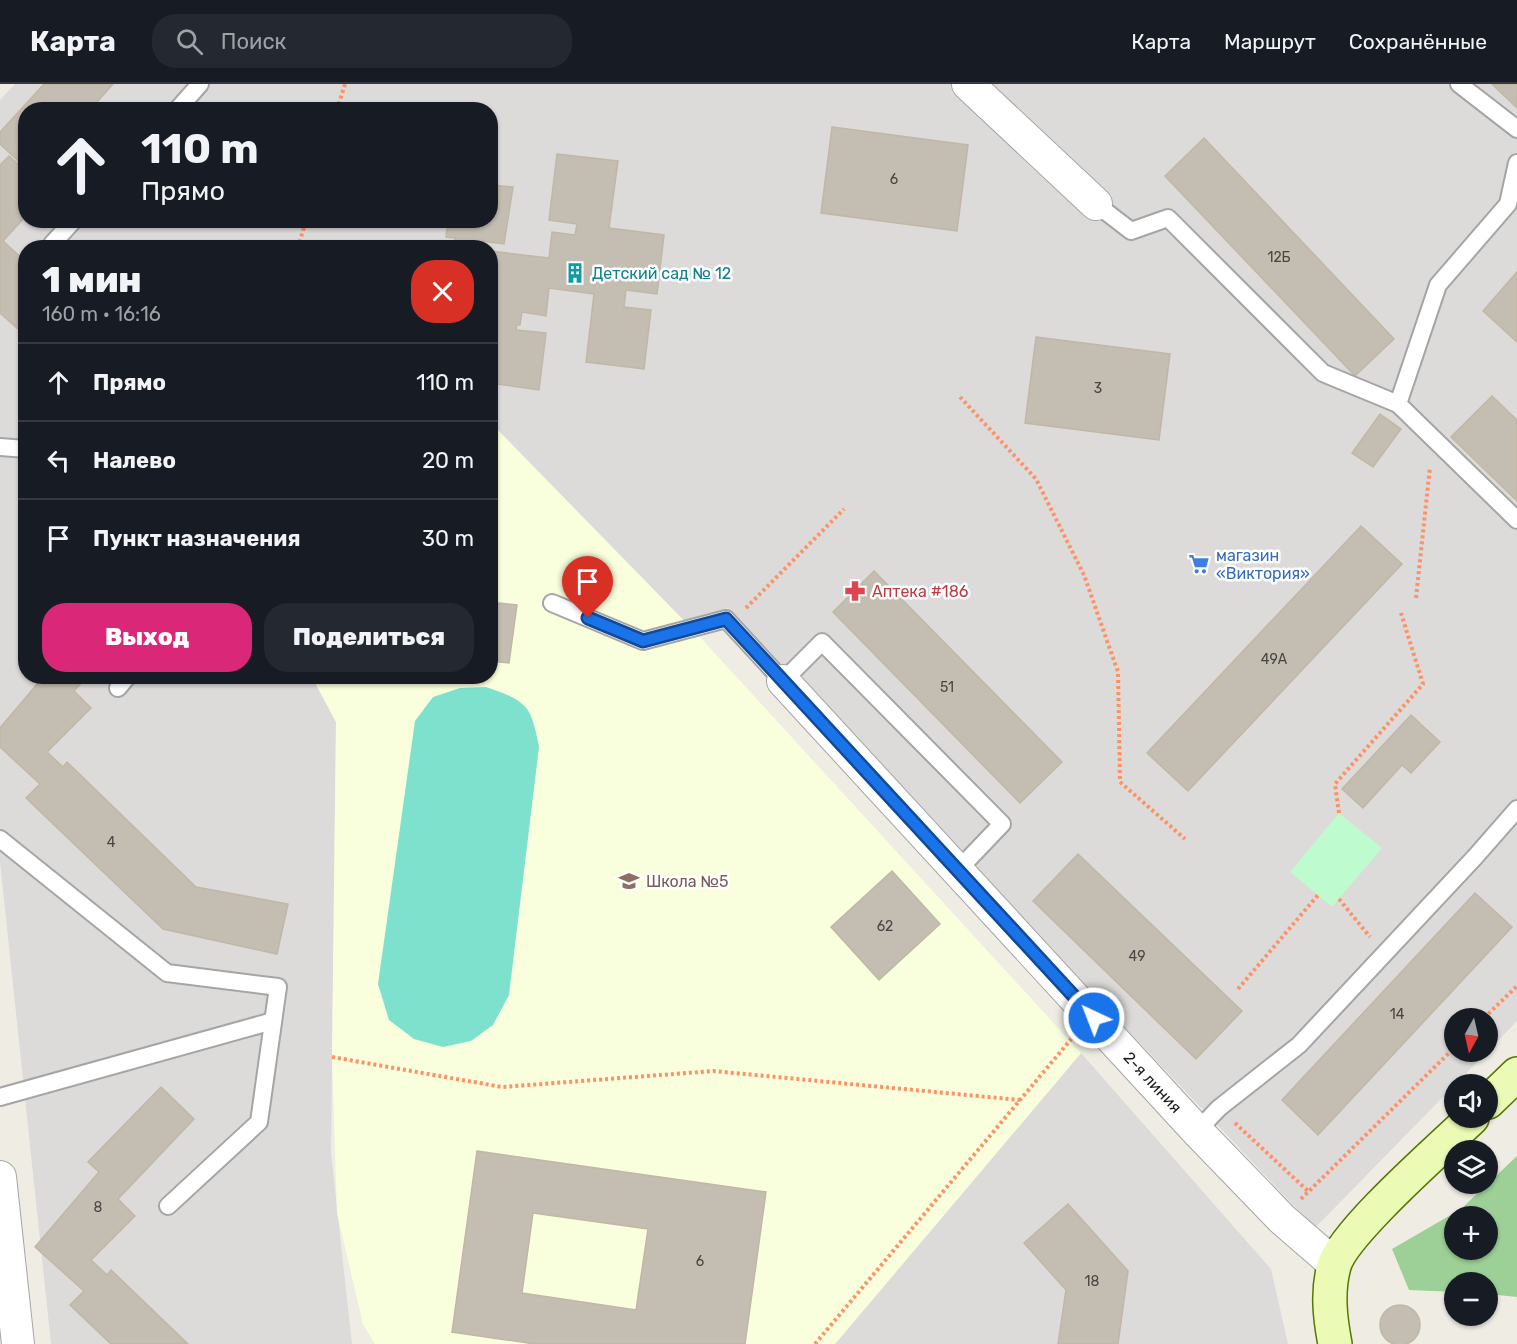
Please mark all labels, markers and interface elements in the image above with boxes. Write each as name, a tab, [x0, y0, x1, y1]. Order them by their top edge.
search box	[152, 14, 572, 68]
text: Карта	[30, 25, 116, 58]
icon: search	[173, 25, 206, 58]
text: Поиск	[221, 28, 286, 55]
text: Карта	[1131, 29, 1191, 54]
text: Маршрут	[1224, 29, 1316, 54]
text: Сохранённые	[1349, 29, 1487, 54]
text: 110 m	[141, 124, 259, 174]
icon: ahead	[42, 126, 120, 204]
house number: 6	[890, 171, 898, 188]
text: Прямо	[141, 175, 225, 207]
house number: 12Б	[1267, 249, 1291, 266]
text: 1 мин	[42, 258, 142, 301]
button: close	[411, 260, 474, 323]
building icon: Детский сад № 12	[563, 261, 587, 285]
place label: Детский сад № 12	[592, 264, 731, 283]
text: 160 m · 16:16	[42, 302, 161, 326]
icon: ahead	[42, 366, 75, 399]
text: Прямо	[93, 369, 166, 396]
text: 110 m	[416, 369, 474, 396]
house number: 3	[1094, 380, 1102, 397]
icon: left	[42, 444, 75, 477]
text: Налево	[93, 447, 176, 474]
text: 20 m	[422, 447, 474, 474]
icon: arrive	[42, 522, 75, 555]
text: Пункт назначения	[93, 525, 301, 552]
text: 30 m	[422, 525, 474, 552]
place label: магазин «Виктория»	[1216, 546, 1310, 583]
supermarket icon: магазин «Виктория»	[1187, 552, 1211, 576]
pin	[562, 556, 613, 618]
icon: arrive	[571, 565, 604, 598]
pharmacy icon: Аптека #186	[843, 579, 867, 603]
place label: Аптека #186	[872, 582, 969, 601]
button: Выход	[42, 603, 252, 672]
button: Поделиться	[264, 603, 474, 672]
house number: 49А	[1261, 651, 1288, 668]
house number: 51	[940, 679, 954, 696]
house number: 4	[107, 834, 116, 851]
school or university icon: Школа №5	[617, 869, 641, 893]
place label: Школа №5	[646, 872, 729, 891]
house number: 62	[877, 918, 893, 935]
house number: 49	[1129, 948, 1145, 965]
position arrow	[1062, 986, 1126, 1050]
house number: 14	[1390, 1006, 1405, 1023]
north arrow	[1444, 1008, 1498, 1062]
map controls	[1444, 1008, 1498, 1326]
street label: 2-я линия	[1120, 1048, 1186, 1117]
button: sound	[1444, 1074, 1498, 1128]
button: layers	[1444, 1140, 1498, 1194]
house number: 8	[94, 1199, 103, 1216]
button: +	[1444, 1206, 1498, 1260]
house number: 6	[696, 1253, 704, 1270]
button: −	[1444, 1272, 1498, 1326]
house number: 18	[1085, 1273, 1100, 1290]

